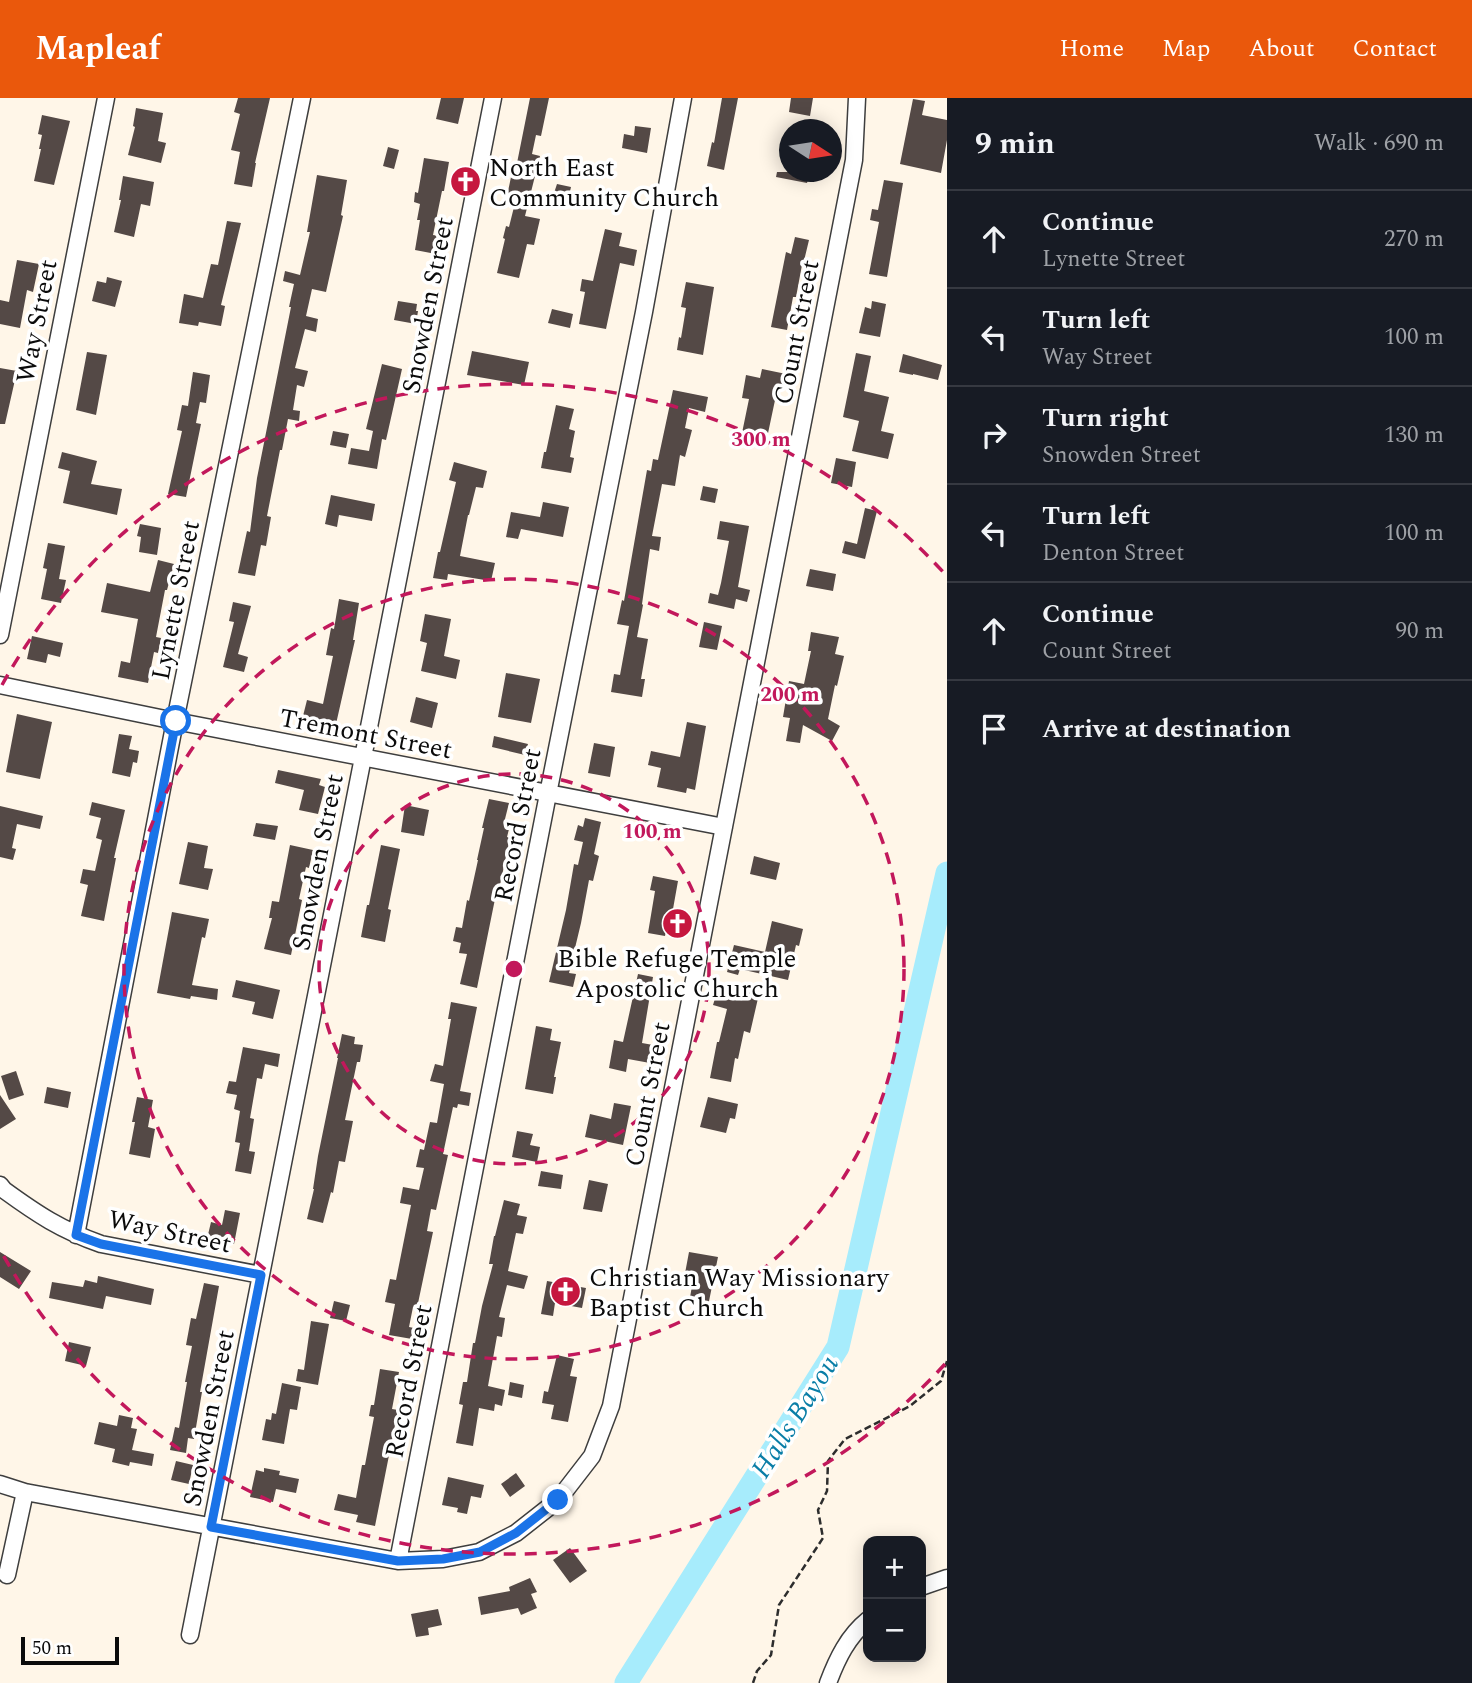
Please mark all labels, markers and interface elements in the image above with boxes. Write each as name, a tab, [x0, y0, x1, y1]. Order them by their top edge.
text: Mapleaf	[35, 24, 161, 74]
text: Home	[1059, 31, 1124, 67]
text: Map	[1162, 31, 1210, 67]
text: About	[1248, 31, 1314, 67]
text: Contact	[1352, 31, 1437, 67]
north arrow	[779, 119, 842, 182]
text: 9 min	[975, 121, 1055, 167]
text: Walk · 690 m	[1314, 126, 1444, 161]
place label: North East Community Church	[489, 148, 719, 218]
church icon: North East Community Church	[449, 165, 483, 199]
text: Continue	[1042, 202, 1154, 242]
street label: Snowden Street	[391, 213, 465, 397]
icon: ahead	[975, 220, 1013, 258]
text: 270 m	[1384, 222, 1444, 257]
text: Lynette Street	[1042, 242, 1185, 277]
street label: Way Street	[5, 256, 69, 386]
street label: Count Street	[763, 256, 831, 408]
text: Turn left	[1042, 300, 1150, 340]
icon: left	[975, 318, 1013, 356]
text: 100 m	[1384, 320, 1444, 355]
text: Way Street	[1042, 340, 1152, 375]
text: Turn right	[1042, 398, 1169, 438]
icon: right	[975, 416, 1013, 454]
text: 130 m	[1384, 418, 1444, 453]
text: 300 m	[731, 424, 791, 456]
text: Snowden Street	[1042, 438, 1201, 473]
text: Turn left	[1042, 496, 1150, 536]
icon: left	[975, 514, 1013, 552]
text: 100 m	[1384, 516, 1444, 551]
street label: Lynette Street	[141, 517, 211, 684]
text: Denton Street	[1042, 536, 1184, 571]
text: Continue	[1042, 594, 1154, 634]
icon: ahead	[975, 612, 1013, 650]
text: 90 m	[1395, 614, 1444, 649]
text: Count Street	[1042, 634, 1172, 669]
text: 200 m	[760, 679, 820, 711]
street label: Tremont Street	[276, 698, 456, 770]
route start	[160, 705, 191, 736]
text: Arrive at destination	[1042, 709, 1291, 749]
icon: arrive	[975, 710, 1013, 748]
street label: Record Street	[483, 745, 552, 906]
street label: Snowden Street	[281, 770, 355, 954]
text: 100 m	[622, 816, 682, 848]
church icon: Bible Refuge Temple Apostolic Church	[660, 906, 694, 940]
place label: Bible Refuge Temple Apostolic Church	[558, 939, 796, 1009]
centre of rings	[502, 957, 526, 981]
street label: Count Street	[614, 1018, 682, 1170]
street label: Way Street	[105, 1199, 235, 1265]
place label: Christian Way Missionary Baptist Church	[589, 1258, 890, 1328]
church icon: Christian Way Missionary Baptist Church	[549, 1275, 583, 1309]
street label: Record Street	[374, 1301, 443, 1462]
street label: Snowden Street	[172, 1326, 246, 1510]
water label: Halls Bayou	[740, 1346, 850, 1487]
route end	[542, 1484, 573, 1515]
map controls	[863, 1536, 926, 1662]
button: +	[863, 1536, 926, 1599]
button: −	[863, 1599, 926, 1662]
scale bar	[21, 1634, 119, 1666]
text: 50 m	[32, 1634, 72, 1663]

